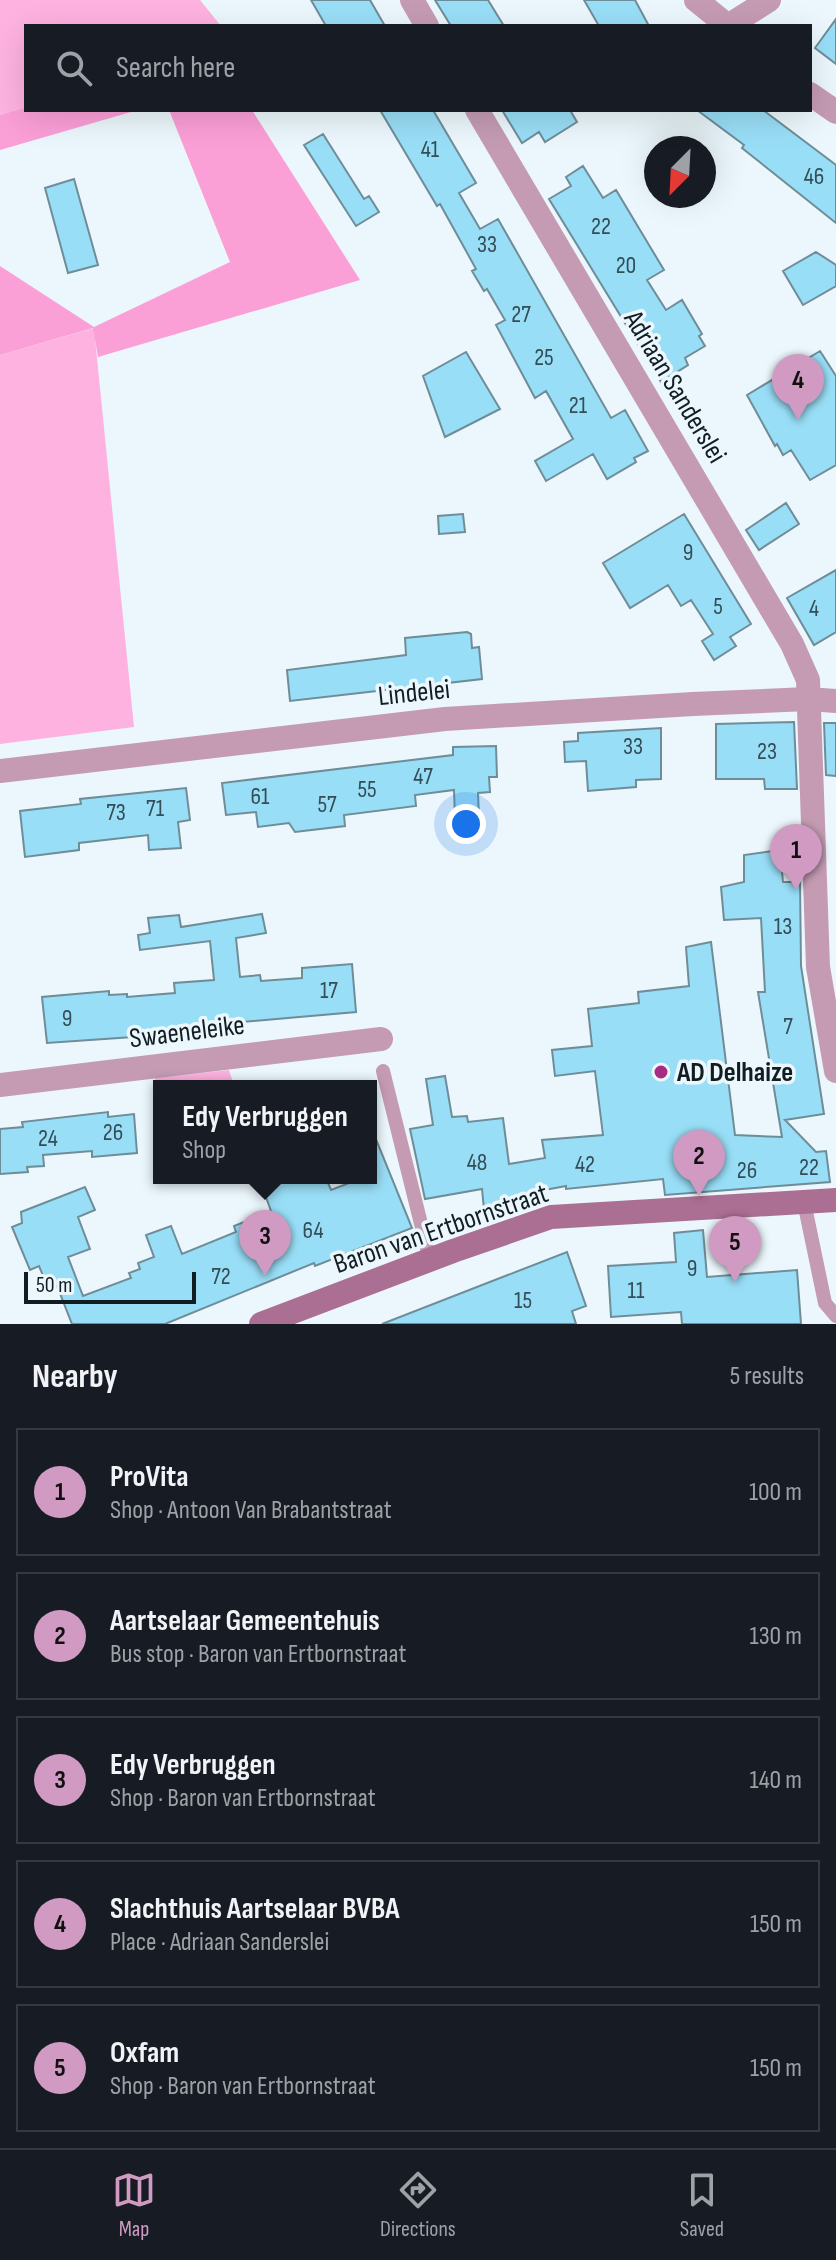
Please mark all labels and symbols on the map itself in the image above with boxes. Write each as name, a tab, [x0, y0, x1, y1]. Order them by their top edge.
house number: 41	[421, 135, 440, 164]
north arrow	[644, 136, 716, 208]
house number: 46	[804, 162, 824, 191]
house number: 22	[591, 212, 611, 241]
house number: 33	[477, 230, 497, 259]
house number: 20	[616, 251, 636, 280]
house number: 27	[511, 300, 531, 329]
street label: Adriaan Sanderslei	[616, 304, 733, 469]
house number: 25	[534, 343, 554, 372]
pin: 4	[772, 354, 824, 420]
house number: 21	[569, 391, 588, 420]
house number: 9	[683, 538, 693, 567]
house number: 5	[713, 592, 723, 621]
house number: 4	[809, 594, 819, 623]
street label: Lindelei	[376, 673, 452, 713]
house number: 33	[623, 732, 643, 761]
house number: 23	[757, 737, 777, 766]
house number: 47	[413, 762, 433, 791]
house number: 55	[357, 775, 377, 804]
house number: 61	[251, 782, 270, 811]
house number: 57	[317, 790, 337, 819]
house number: 71	[146, 794, 165, 823]
house number: 73	[106, 798, 126, 827]
your location	[446, 804, 486, 844]
pin: 1	[770, 824, 822, 890]
house number: 13	[774, 912, 792, 941]
house number: 17	[320, 976, 338, 1005]
house number: 9	[62, 1004, 72, 1033]
street label: Swaeneleike	[128, 1009, 246, 1055]
house number: 7	[783, 1012, 793, 1041]
place label: AD Delhaize	[676, 1056, 793, 1089]
marker: AD Delhaize	[652, 1063, 670, 1081]
house number: 26	[103, 1118, 123, 1147]
house number: 24	[38, 1124, 58, 1153]
pin: 2	[673, 1130, 725, 1196]
house number: 48	[467, 1148, 487, 1177]
house number: 42	[575, 1150, 595, 1179]
house number: 22	[799, 1153, 819, 1182]
house number: 26	[737, 1156, 757, 1185]
street label: Baron van Ertbornstraat	[329, 1177, 553, 1281]
pin: 3	[239, 1210, 291, 1276]
house number: 64	[303, 1216, 323, 1245]
pin: 5	[709, 1216, 761, 1282]
house number: 9	[687, 1254, 697, 1283]
house number: 72	[211, 1262, 231, 1291]
scale bar	[24, 1268, 196, 1304]
house number: 11	[628, 1276, 645, 1305]
house number: 15	[514, 1286, 532, 1315]

